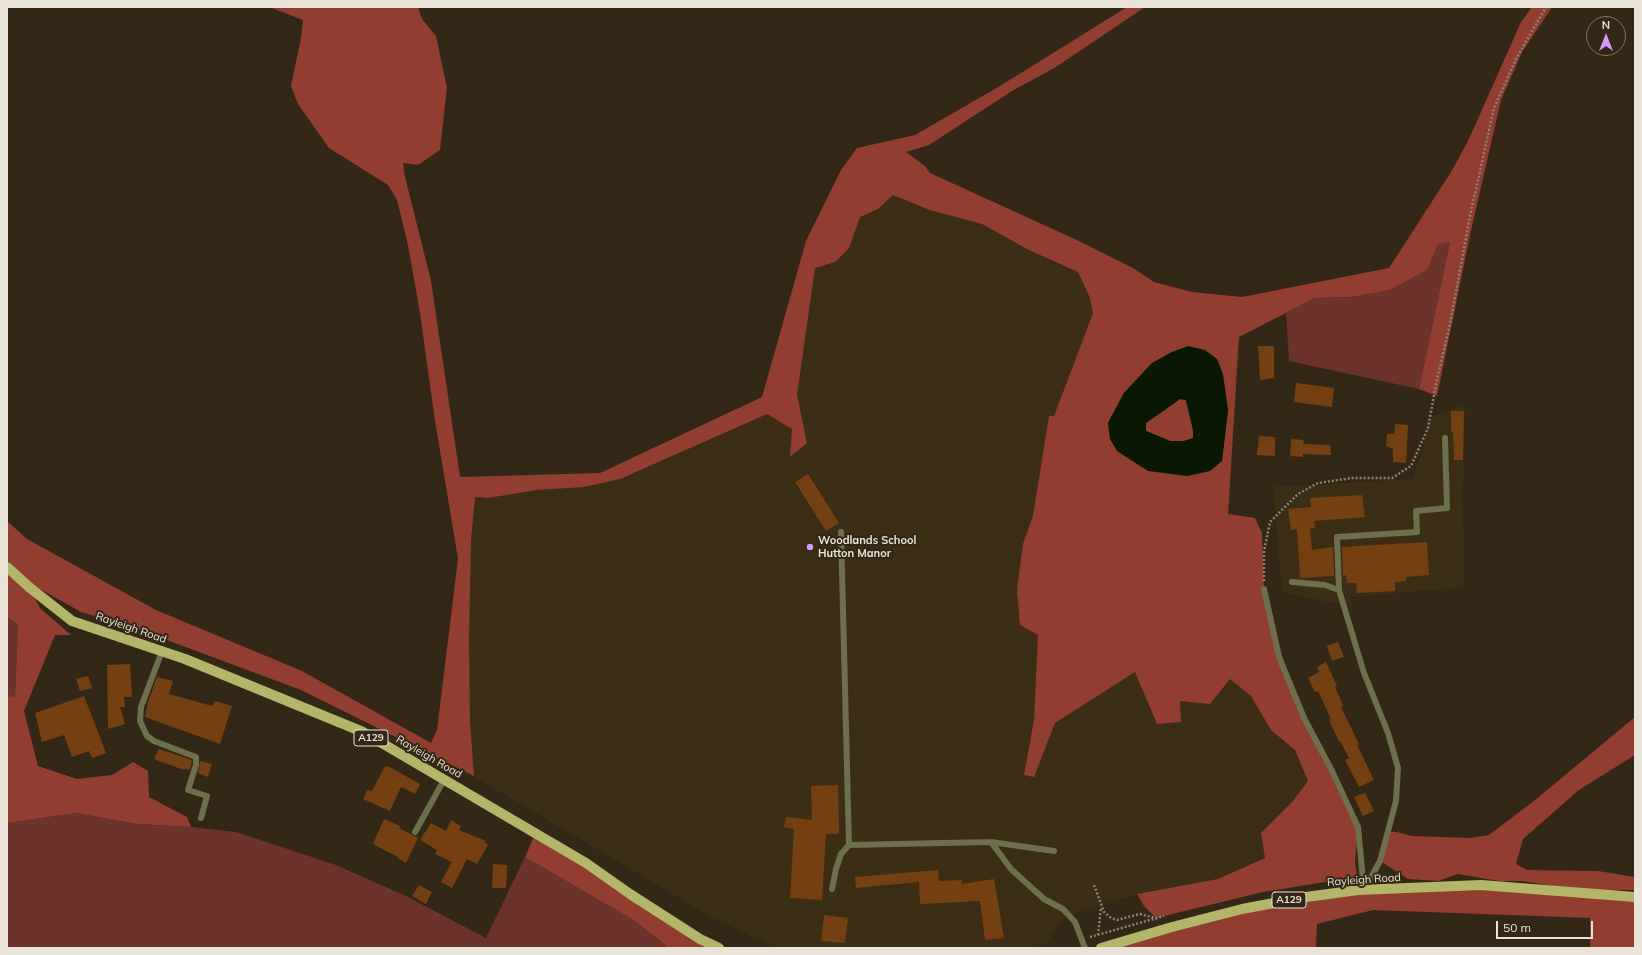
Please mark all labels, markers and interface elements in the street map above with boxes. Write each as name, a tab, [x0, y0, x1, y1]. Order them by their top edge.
north arrow	[1586, 16, 1626, 56]
text: N	[1602, 18, 1610, 32]
place label: Woodlands School Hutton Manor	[818, 534, 916, 560]
marker: Woodlands School Hutton Manor	[805, 542, 815, 552]
street label: Rayleigh Road	[94, 610, 168, 646]
road number: A129	[354, 730, 388, 746]
street label: Rayleigh Road	[394, 733, 464, 781]
street label: Rayleigh Road	[1327, 871, 1401, 889]
road number: A129	[1272, 892, 1306, 908]
scale bar	[1498, 913, 1595, 939]
text: 50 m	[1503, 920, 1531, 935]

